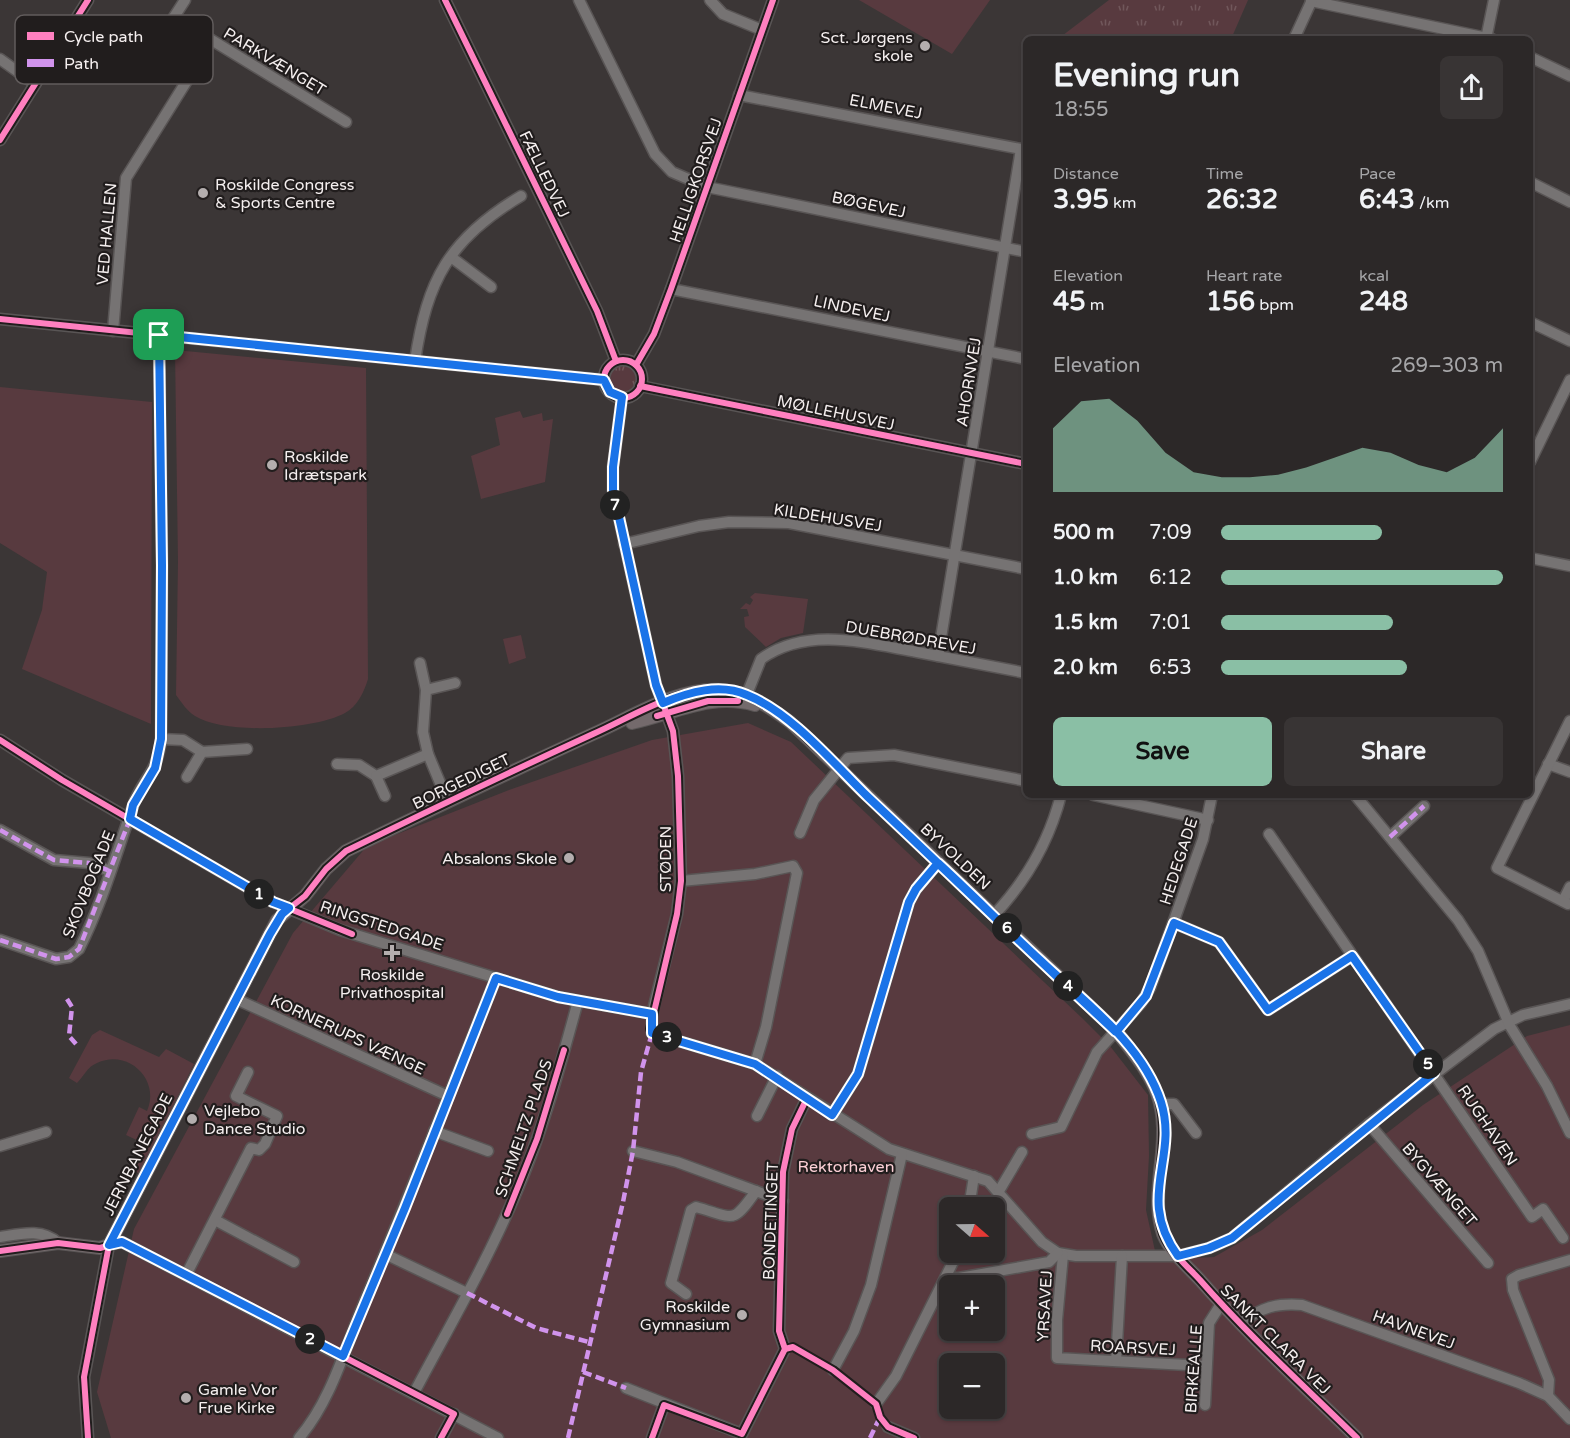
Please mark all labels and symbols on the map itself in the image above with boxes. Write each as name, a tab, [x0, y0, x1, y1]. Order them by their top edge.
legend	[15, 15, 213, 84]
street label: PARKVÆNGET	[220, 23, 330, 100]
text: Cycle path	[64, 27, 143, 47]
place label: Sct. Jørgens skole	[821, 28, 913, 66]
marker: Sct. Jørgens skole	[918, 39, 932, 53]
text: Path	[64, 54, 99, 74]
street label: ELMEVEJ	[848, 90, 924, 124]
street label: HELLIGKORSVEJ	[665, 115, 727, 245]
street label: FÆLLEDVEJ	[514, 128, 574, 221]
place label: Roskilde Congress & Sports Centre	[215, 175, 355, 213]
street label: VED HALLEN	[93, 182, 121, 286]
marker: Roskilde Congress & Sports Centre	[196, 186, 210, 200]
street label: BØGEVEJ	[830, 187, 908, 223]
street label: LINDEVEJ	[812, 291, 892, 327]
pin	[133, 309, 184, 360]
street label: AHORNVEJ	[952, 336, 986, 428]
street label: MØLLEHUSVEJ	[775, 391, 896, 435]
place label: Roskilde Idrætspark	[284, 447, 367, 485]
marker: Roskilde Idrætspark	[265, 458, 279, 472]
pin: 7	[600, 490, 630, 520]
street label: KILDEHUSVEJ	[772, 500, 883, 536]
street label: DUEBRØDREVEJ	[844, 617, 978, 659]
street label: BORGEDIGET	[409, 749, 514, 814]
street label: HEDEGADE	[1155, 815, 1202, 908]
street label: BYVOLDEN	[916, 819, 995, 894]
street label: STØDEN	[656, 826, 676, 892]
street label: SKOVBOGADE	[58, 828, 120, 941]
place label: Absalons Skole	[442, 849, 557, 869]
marker: Absalons Skole	[562, 851, 576, 865]
pin: 1	[244, 879, 274, 909]
street label: RINGSTEDGADE	[318, 897, 446, 955]
pin: 6	[992, 913, 1022, 943]
marker: Roskilde Privathospital	[383, 944, 401, 962]
place label: Roskilde Privathospital	[340, 965, 444, 1003]
pin: 4	[1053, 971, 1083, 1001]
street label: KORNERUPS VÆNGE	[267, 990, 428, 1079]
pin: 3	[652, 1022, 682, 1052]
pin: 5	[1413, 1049, 1443, 1079]
street label: SCHMELTZ PLADS	[491, 1057, 557, 1200]
street label: RUGHAVEN	[1453, 1081, 1521, 1170]
street label: JERNBANEGADE	[99, 1090, 177, 1219]
place label: Vejlebo Dance Studio	[204, 1101, 305, 1139]
marker: Vejlebo Dance Studio	[185, 1112, 199, 1126]
street label: BYGVÆNGET	[1397, 1139, 1481, 1231]
park label: Rektorhaven	[798, 1157, 894, 1177]
street label: BONDETINGET	[759, 1161, 783, 1281]
north arrow	[939, 1197, 1005, 1263]
street label: YRSAVEJ	[1033, 1270, 1057, 1342]
street label: SANKT CLARA VEJ	[1216, 1280, 1335, 1399]
place label: Roskilde Gymnasium	[640, 1297, 730, 1335]
street label: HAVNEVEJ	[1370, 1306, 1458, 1354]
marker: Roskilde Gymnasium	[735, 1308, 749, 1322]
pin: 2	[295, 1324, 325, 1354]
street label: BIRKEALLE	[1181, 1324, 1207, 1414]
street label: ROARSVEJ	[1089, 1336, 1176, 1360]
place label: Gamle Vor Frue Kirke	[198, 1380, 278, 1418]
marker: Gamle Vor Frue Kirke	[179, 1391, 193, 1405]

